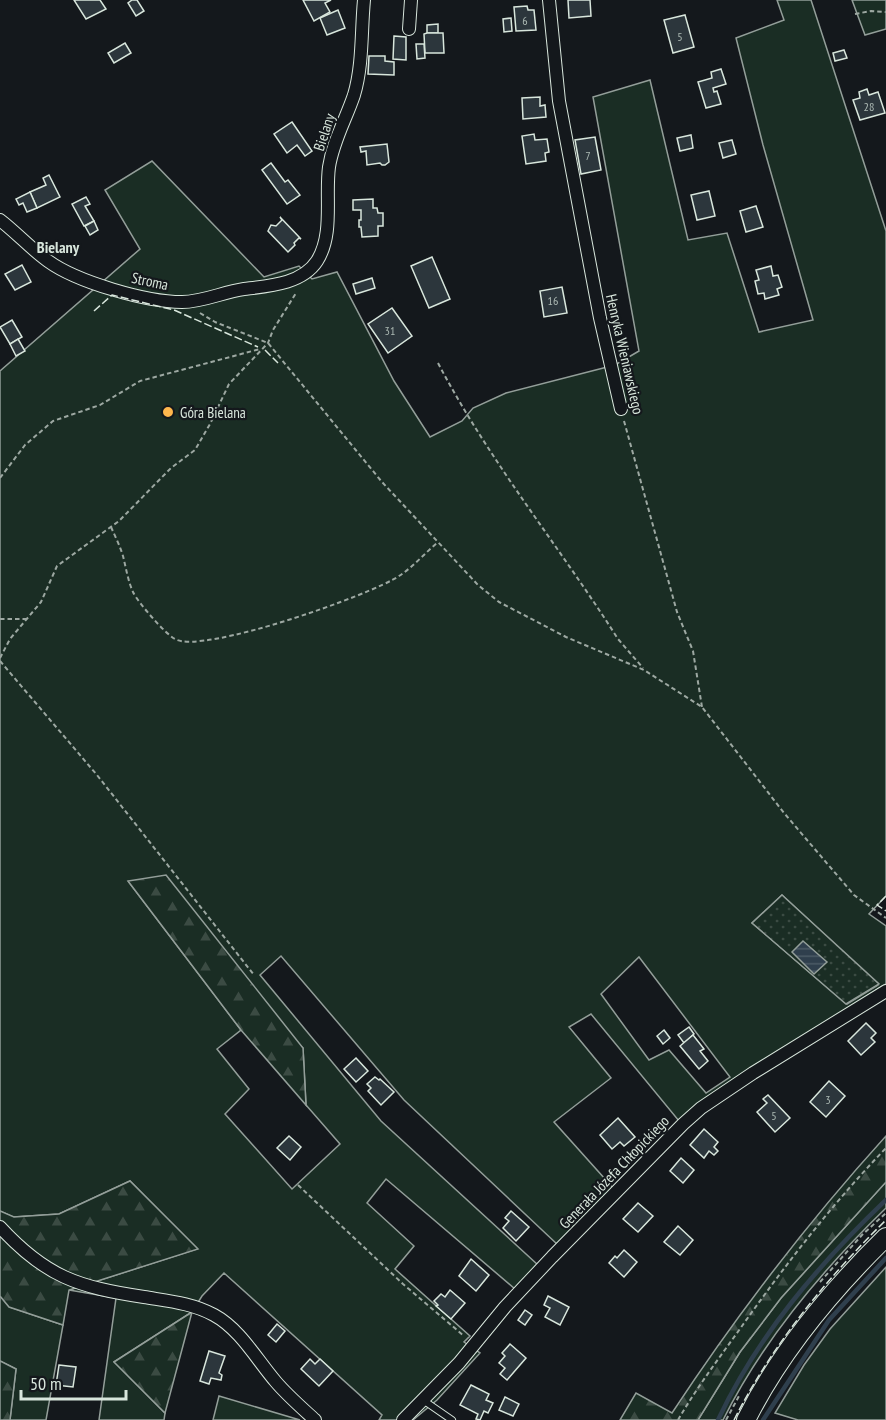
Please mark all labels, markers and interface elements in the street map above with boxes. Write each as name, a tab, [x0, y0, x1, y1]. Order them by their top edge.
house number: 6	[522, 13, 528, 28]
house number: 5	[677, 29, 683, 44]
house number: 28	[864, 99, 874, 114]
street label: Bielany	[309, 111, 339, 153]
house number: 7	[585, 148, 591, 163]
district label: Bielany	[37, 237, 80, 257]
street label: Stroma	[130, 268, 170, 294]
street label: Henryka Wieniawskiego	[602, 292, 648, 416]
house number: 16	[548, 293, 558, 308]
house number: 31	[385, 323, 395, 338]
place label: Góra Bielana	[180, 403, 246, 422]
marker: Góra Bielana	[161, 405, 175, 419]
house number: 3	[825, 1092, 831, 1107]
house number: 5	[771, 1108, 777, 1123]
street label: Generała Józefa Chłopickiego	[555, 1111, 673, 1233]
scale bar	[21, 1363, 126, 1401]
text: 50 m	[30, 1372, 62, 1395]

